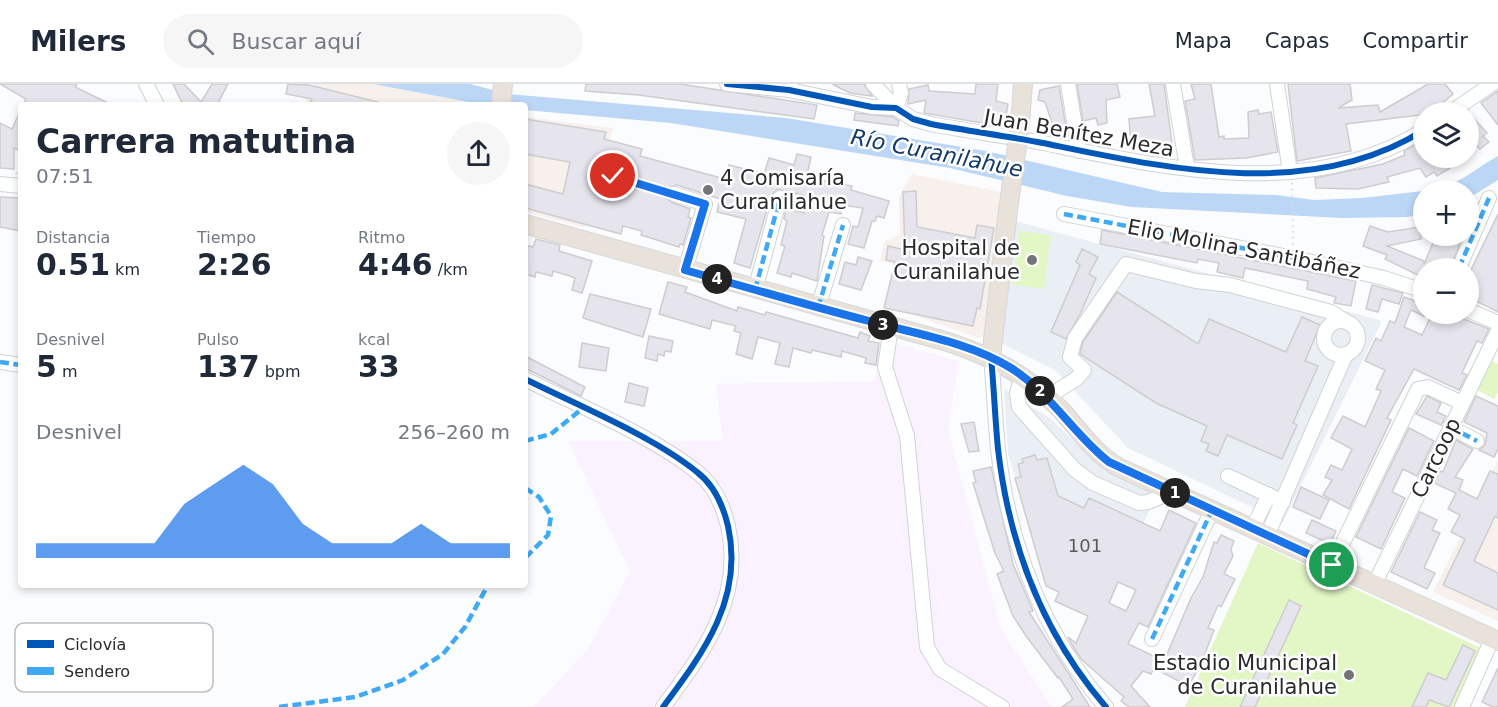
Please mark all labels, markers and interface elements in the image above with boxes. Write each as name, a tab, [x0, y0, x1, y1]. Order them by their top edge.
search box	[163, 14, 583, 68]
text: Milers	[30, 25, 127, 58]
icon: search	[184, 25, 217, 58]
text: Buscar aquí	[232, 29, 361, 54]
text: Mapa	[1175, 29, 1232, 53]
text: Capas	[1265, 29, 1329, 53]
text: Compartir	[1362, 29, 1468, 53]
map controls	[1413, 102, 1479, 324]
button: layers	[1413, 102, 1479, 168]
street label: Juan Benítez Meza	[980, 104, 1176, 162]
text: Carrera matutina	[36, 122, 356, 161]
button: share	[447, 122, 510, 185]
water label: Río Curanilahue	[849, 124, 1025, 182]
pin	[587, 150, 638, 201]
icon: check	[596, 159, 629, 192]
text: 07:51	[36, 164, 94, 188]
place label: 4 Comisaría Curanilahue	[720, 166, 847, 214]
button: +	[1413, 180, 1479, 246]
marker: 4 Comisaría Curanilahue	[701, 183, 715, 197]
street label: Elio Molina Santibáñez	[1125, 215, 1363, 283]
text: Distancia	[36, 228, 110, 247]
text: Tiempo	[197, 228, 256, 247]
text: Ritmo	[358, 228, 405, 247]
place label: Hospital de Curanilahue	[893, 236, 1020, 284]
text: 0.51	[36, 247, 110, 282]
text: 2:26	[197, 247, 272, 282]
text: 4:46	[358, 247, 433, 282]
marker: Hospital de Curanilahue	[1025, 253, 1039, 267]
button: −	[1413, 258, 1479, 324]
text: km	[110, 260, 140, 279]
text: /km	[433, 260, 468, 279]
pin: 4	[702, 264, 732, 294]
text: 4	[711, 269, 723, 288]
pin: 3	[868, 310, 898, 340]
text: 3	[877, 315, 889, 334]
text: Desnivel	[36, 330, 105, 349]
text: Pulso	[197, 330, 239, 349]
text: kcal	[358, 330, 390, 349]
text: 5	[36, 349, 57, 384]
text: 137	[197, 349, 260, 384]
text: 33	[358, 349, 400, 384]
text: m	[57, 362, 78, 381]
text: bpm	[260, 362, 301, 381]
pin: 2	[1025, 376, 1055, 406]
text: 2	[1034, 381, 1046, 400]
street label: Carcoop	[1406, 414, 1466, 502]
text: Desnivel	[36, 420, 122, 444]
text: 256–260 m	[398, 420, 510, 444]
pin: 1	[1160, 478, 1190, 508]
text: 1	[1169, 483, 1181, 502]
house number: 101	[1068, 535, 1102, 556]
pin	[1306, 539, 1357, 590]
icon: arrive	[1315, 548, 1348, 581]
legend	[15, 623, 213, 692]
text: Ciclovía	[64, 635, 126, 654]
place label: Estadio Municipal de Curanilahue	[1153, 651, 1337, 699]
text: Sendero	[64, 662, 130, 681]
marker: Estadio Municipal de Curanilahue	[1342, 668, 1356, 682]

